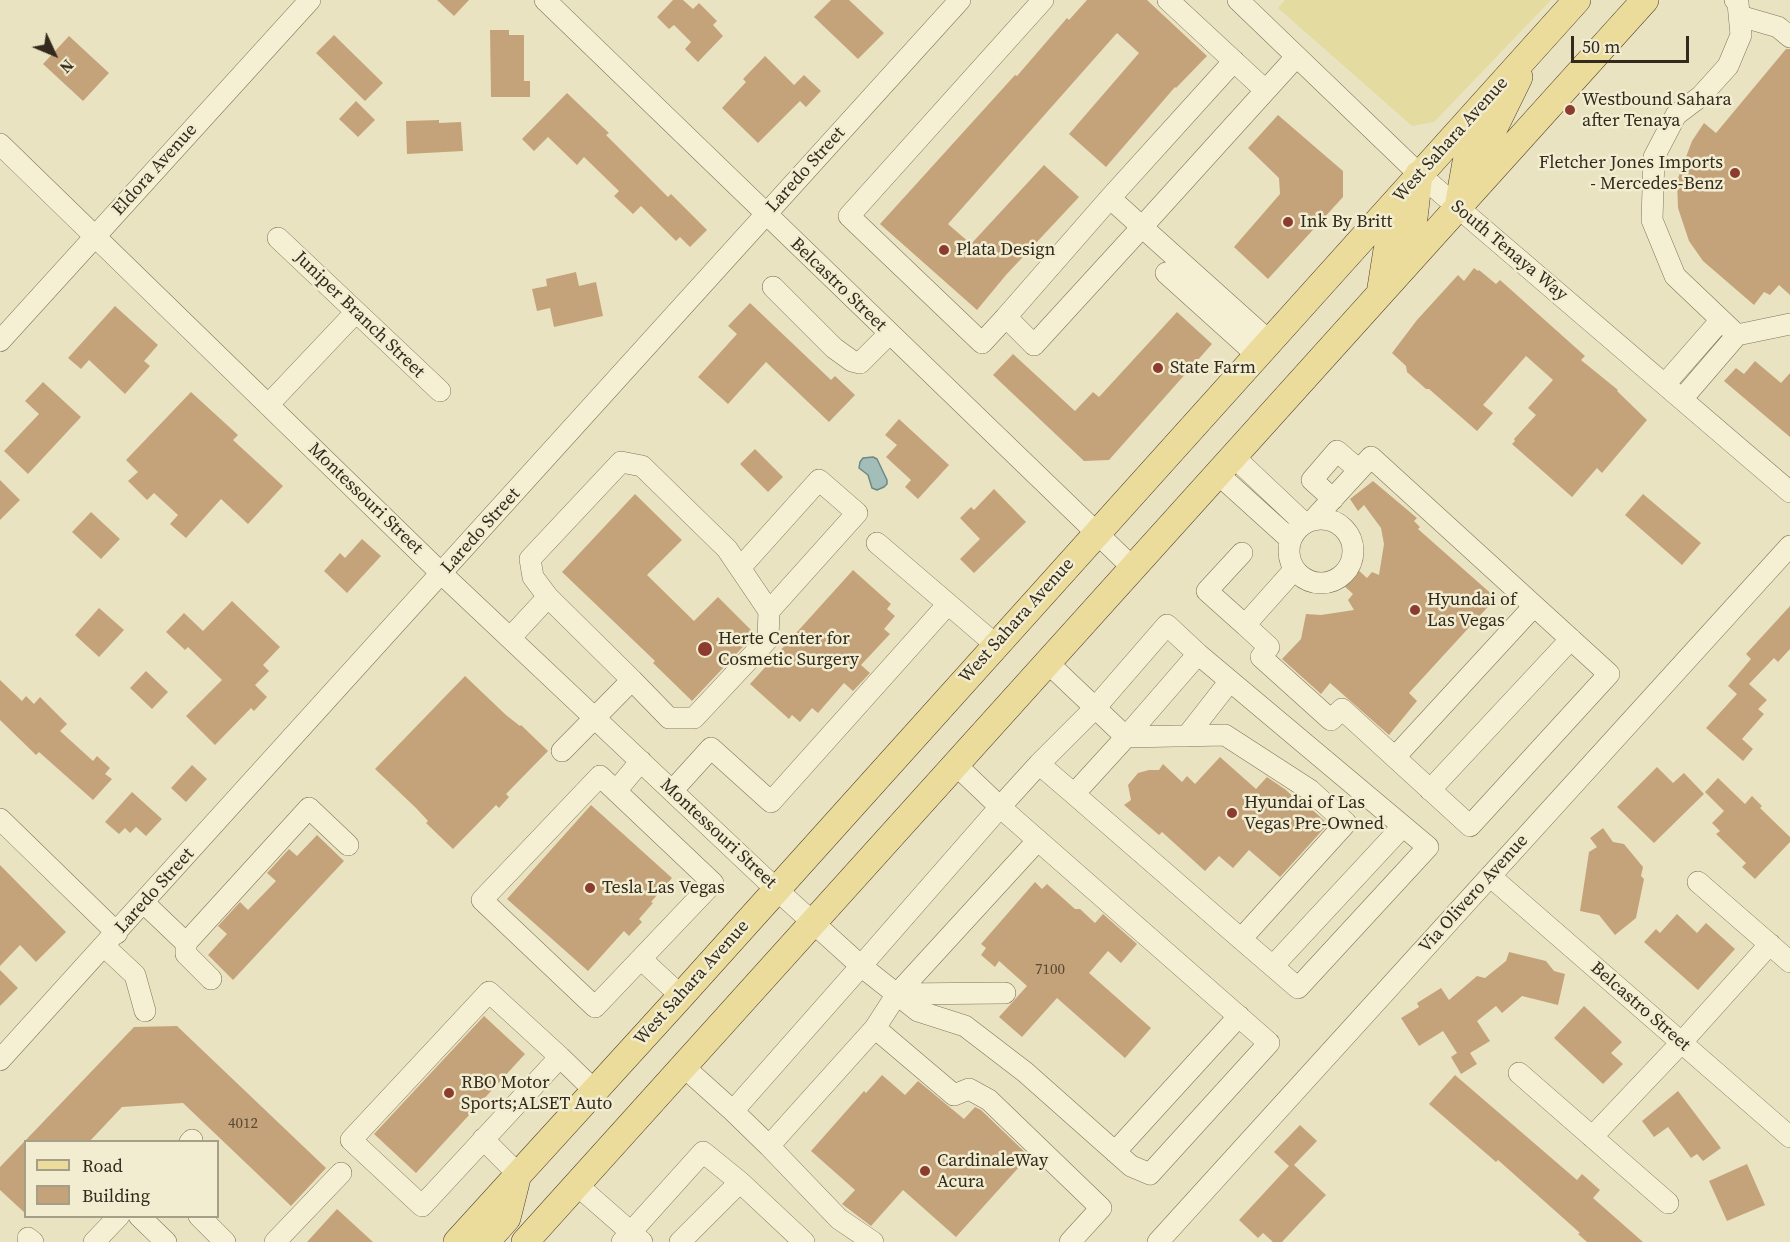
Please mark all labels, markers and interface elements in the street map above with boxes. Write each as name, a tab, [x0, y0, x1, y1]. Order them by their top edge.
north arrow	[24, 24, 84, 84]
scale bar	[1574, 24, 1692, 62]
text: 50 m	[1582, 34, 1620, 59]
text: N	[55, 55, 79, 78]
street label: West Sahara Avenue	[1389, 73, 1513, 207]
place label: Westbound Sahara after Tenaya	[1582, 89, 1732, 132]
marker: Westbound Sahara after Tenaya	[1563, 103, 1577, 117]
street label: Eldora Avenue	[108, 120, 202, 220]
street label: Laredo Street	[762, 123, 850, 217]
place label: Fletcher Jones Imports - Mercedes-Benz	[1539, 152, 1723, 195]
marker: Fletcher Jones Imports - Mercedes-Benz	[1728, 166, 1742, 180]
street label: South Tenaya Way	[1446, 196, 1572, 306]
place label: Ink By Britt	[1300, 211, 1392, 233]
marker: Ink By Britt	[1281, 215, 1295, 229]
street label: Belcastro Street	[785, 234, 891, 336]
place label: Plata Design	[956, 239, 1056, 261]
marker: Plata Design	[937, 243, 951, 257]
street label: Juniper Branch Street	[289, 247, 429, 383]
place label: State Farm	[1170, 357, 1256, 379]
marker: State Farm	[1151, 361, 1165, 375]
street label: Montessouri Street	[303, 439, 427, 559]
street label: Laredo Street	[437, 484, 525, 578]
street label: West Sahara Avenue	[955, 554, 1079, 688]
place label: Hyundai of Las Vegas	[1427, 589, 1516, 632]
marker: Hyundai of Las Vegas	[1408, 603, 1422, 617]
place label: Herte Center for Cosmetic Surgery	[718, 628, 859, 670]
marker: Herte Center for Cosmetic Surgery	[696, 640, 714, 658]
street label: Montessouri Street	[655, 775, 781, 893]
place label: Hyundai of Las Vegas Pre-Owned	[1244, 792, 1384, 834]
marker: Hyundai of Las Vegas Pre-Owned	[1225, 806, 1239, 820]
street label: Via Olivero Avenue	[1415, 830, 1533, 958]
street label: Laredo Street	[111, 844, 199, 938]
place label: Tesla Las Vegas	[602, 877, 725, 899]
marker: Tesla Las Vegas	[583, 881, 597, 895]
street label: West Sahara Avenue	[630, 916, 754, 1050]
street label: Belcastro Street	[1586, 958, 1694, 1056]
house number: 7100	[1035, 961, 1065, 979]
place label: RBO Motor Sports;ALSET Auto	[461, 1072, 612, 1114]
marker: RBO Motor Sports;ALSET Auto	[442, 1086, 456, 1100]
house number: 4012	[228, 1115, 258, 1133]
legend	[24, 1140, 219, 1218]
place label: CardinaleWay Acura	[937, 1150, 1048, 1192]
text: Road	[82, 1153, 123, 1178]
marker: CardinaleWay Acura	[918, 1164, 932, 1178]
text: Building	[82, 1183, 150, 1208]

